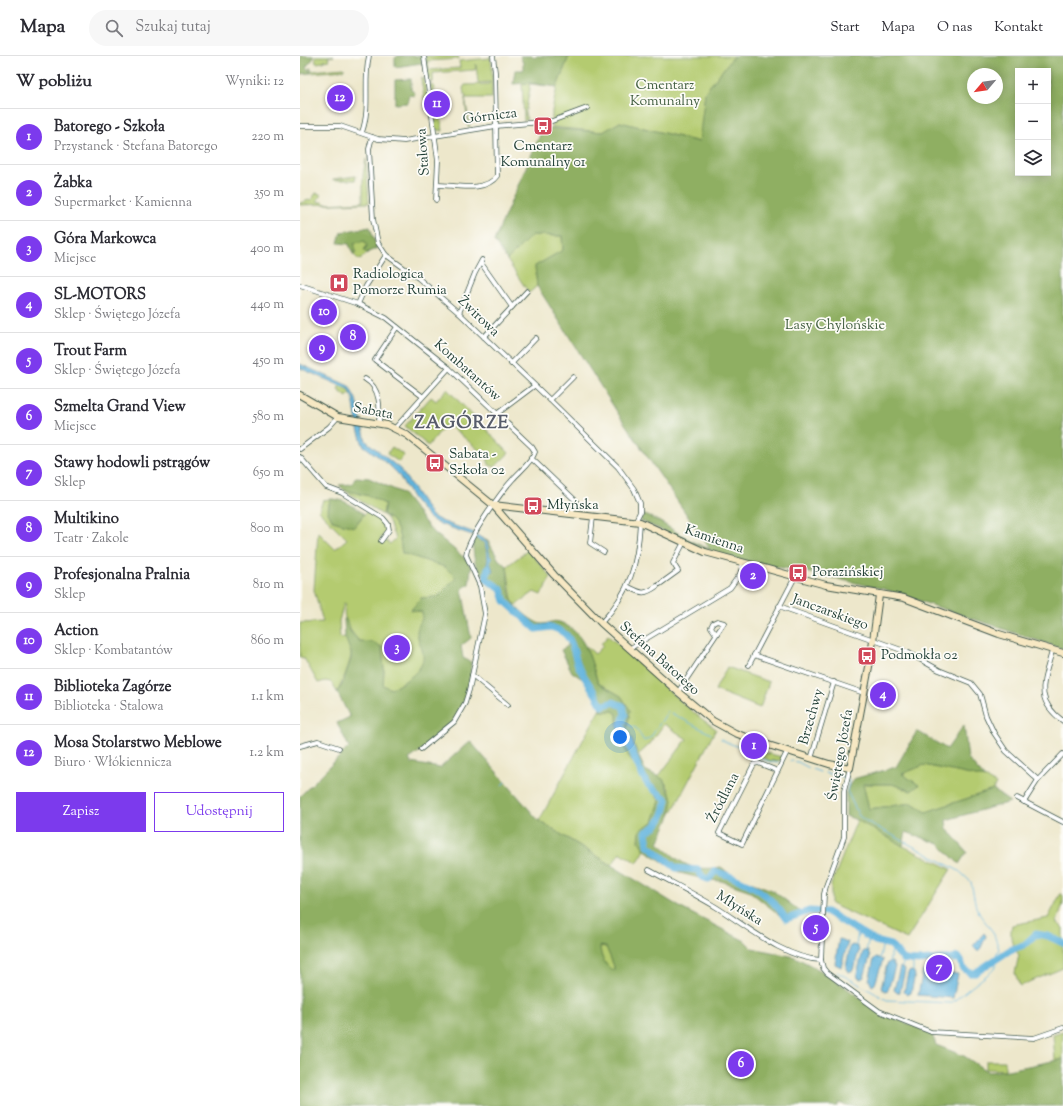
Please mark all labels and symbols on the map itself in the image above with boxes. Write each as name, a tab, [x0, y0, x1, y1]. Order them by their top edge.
north arrow	[967, 68, 1003, 104]
park label: Cmentarz Komunalny	[630, 76, 700, 112]
pin: 12	[327, 83, 353, 113]
pin: 11	[424, 89, 450, 119]
street label: Górnicza	[462, 104, 519, 130]
bus stop icon: Cmentarz Komunalny 01	[532, 115, 554, 137]
street label: Stalowa	[412, 127, 436, 176]
place label: Cmentarz Komunalny 01	[500, 137, 586, 173]
place label: Radiologica Pomorze Rumia	[353, 265, 447, 301]
hospital icon: Radiologica Pomorze Rumia	[328, 272, 350, 294]
street label: Żwirowa	[453, 292, 504, 342]
pin: 10	[311, 297, 337, 327]
park label: Lasy Chylońskie	[785, 316, 885, 336]
pin: 8	[340, 322, 366, 352]
pin: 9	[309, 333, 335, 363]
street label: Kombatantów	[429, 335, 505, 407]
street label: Sabata	[352, 398, 395, 426]
district label: ZAGÓRZE	[415, 410, 509, 437]
place label: Sabata - Szkoła 02	[449, 445, 505, 481]
bus stop icon: Sabata - Szkoła 02	[424, 452, 446, 474]
bus stop icon: Młyńska	[522, 495, 544, 517]
place label: Młyńska	[547, 496, 599, 516]
street label: Kamienna	[682, 521, 747, 560]
pin: 2	[740, 561, 766, 591]
bus stop icon: Porazińskiej	[787, 562, 809, 584]
place label: Porazińskiej	[812, 563, 884, 583]
street label: Janczarskiego	[788, 590, 871, 636]
street label: Stefana Batorego	[614, 617, 704, 701]
pin: 3	[384, 633, 410, 663]
bus stop icon: Podmokła 02	[856, 645, 878, 667]
place label: Podmokła 02	[881, 646, 958, 666]
pin: 4	[870, 680, 896, 710]
street label: Brzechwy	[794, 687, 830, 747]
street label: Świętego Józefa	[823, 707, 859, 802]
your location	[610, 727, 630, 747]
pin: 1	[741, 731, 767, 761]
street label: Źródlana	[703, 769, 745, 827]
street label: Młyńska	[712, 887, 767, 931]
pin: 5	[803, 913, 829, 943]
pin: 7	[926, 953, 952, 983]
pin: 6	[728, 1049, 754, 1079]

